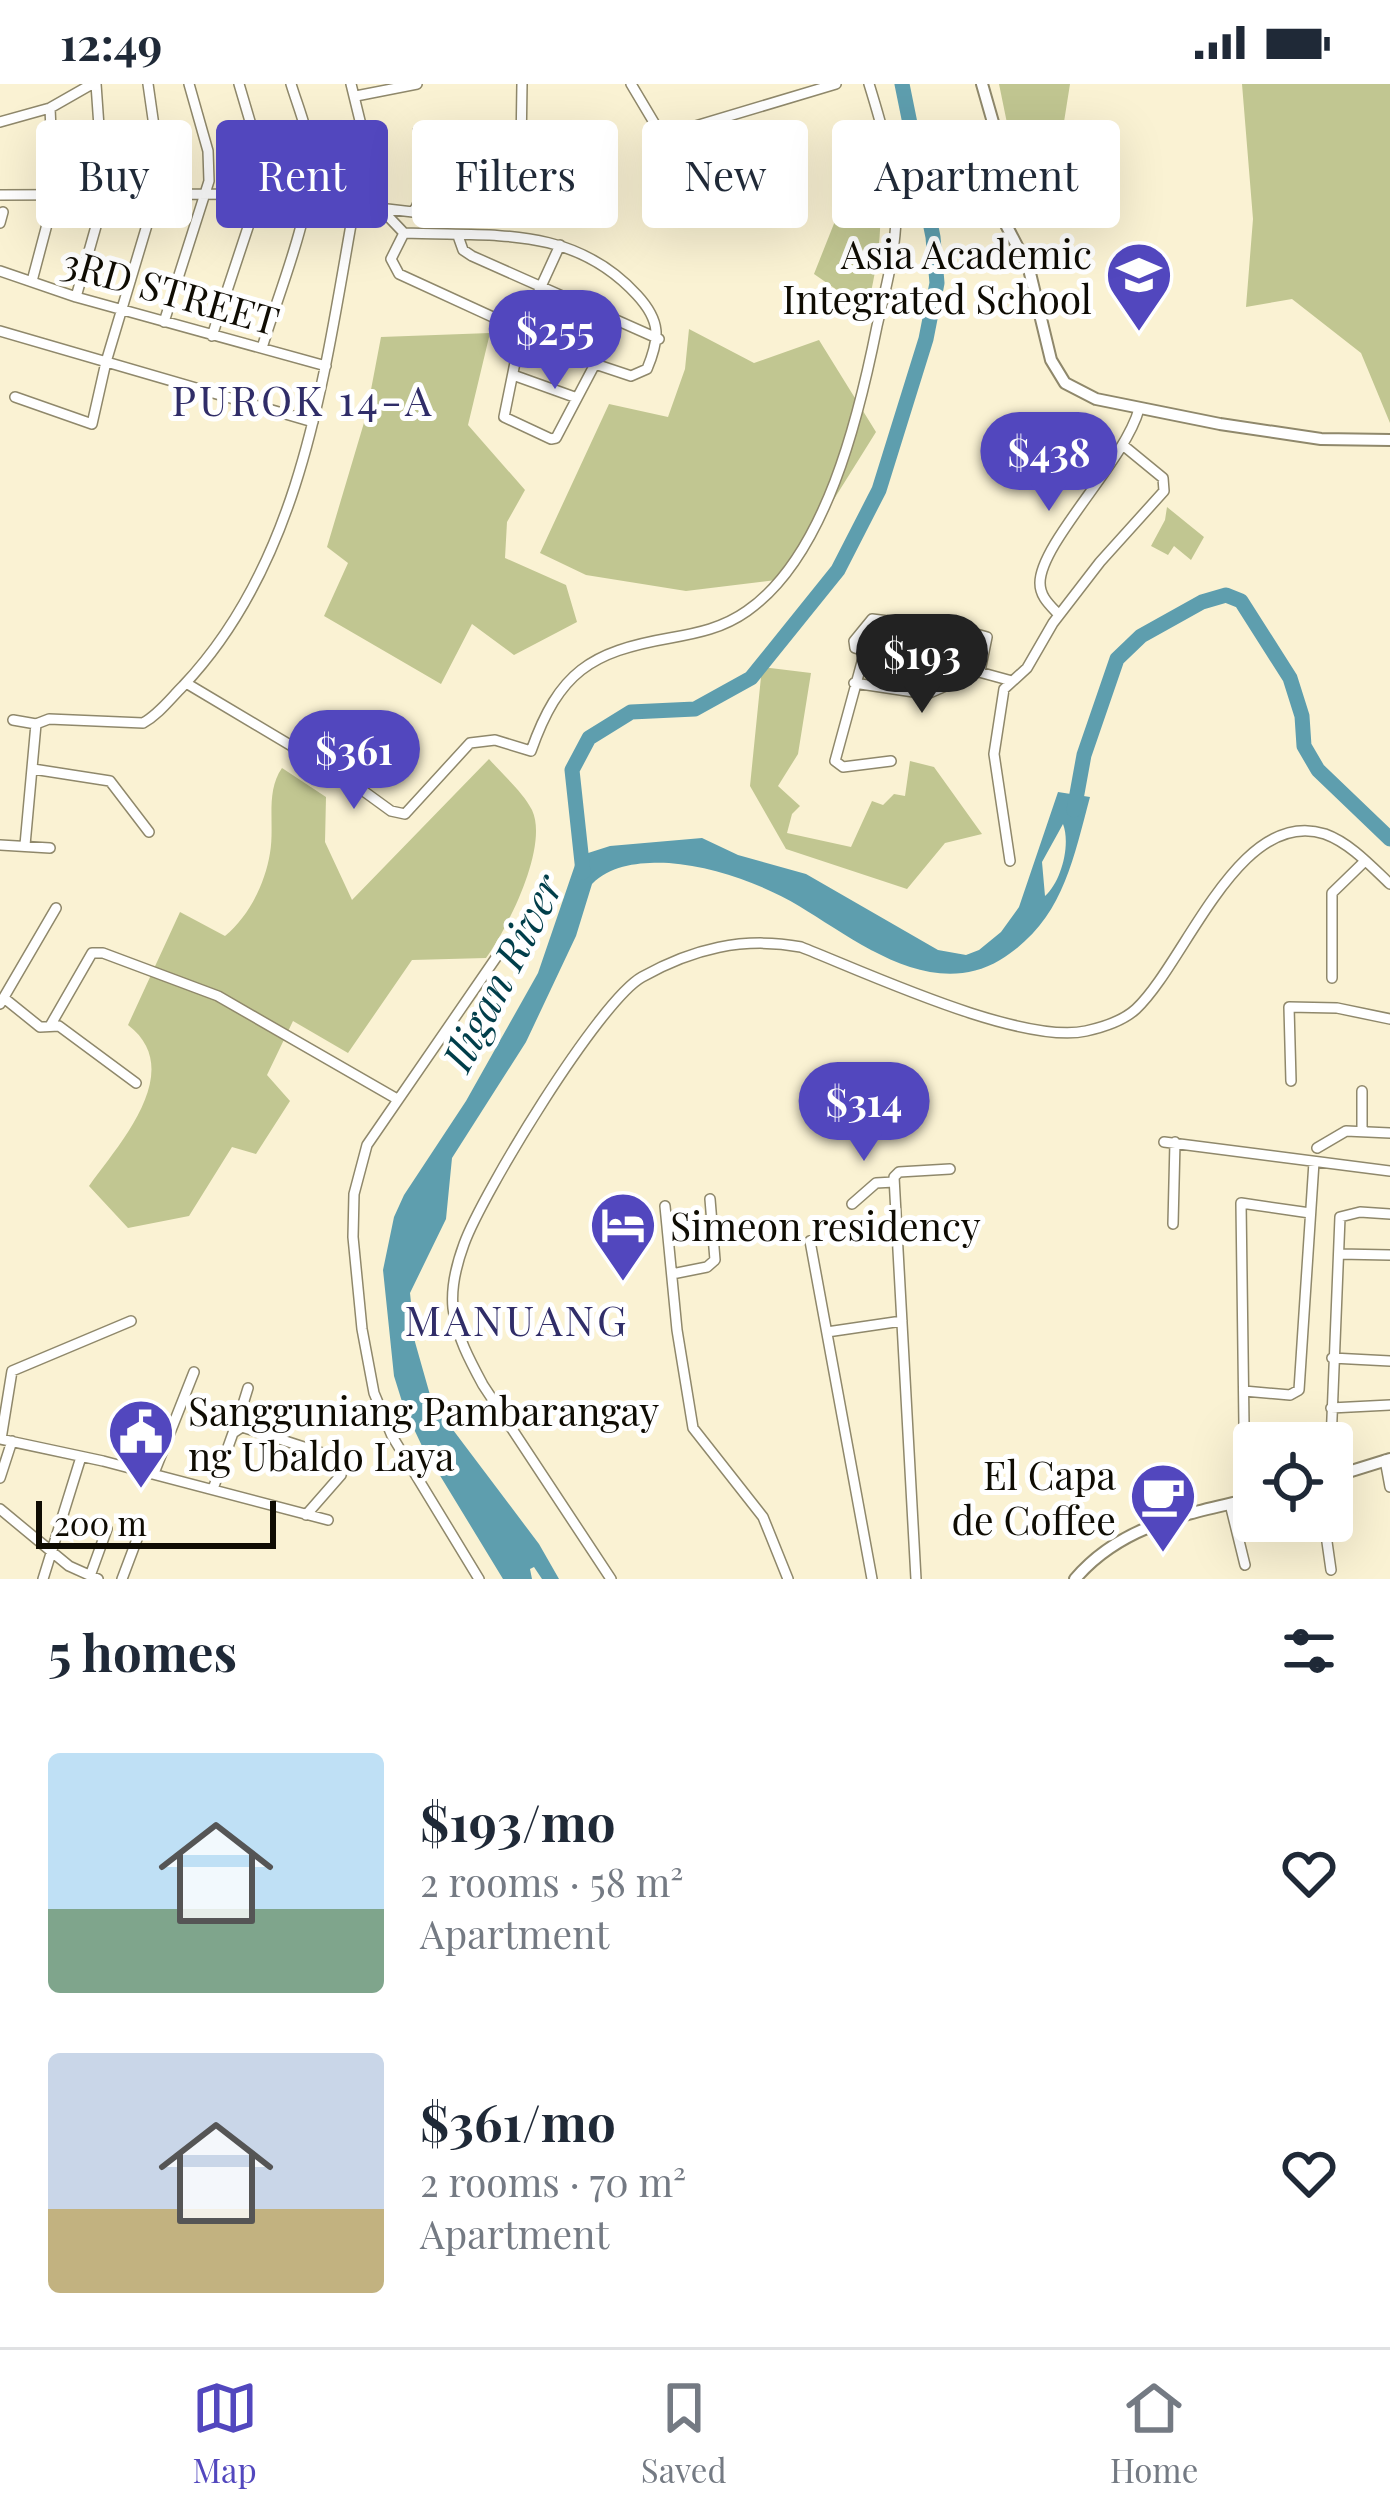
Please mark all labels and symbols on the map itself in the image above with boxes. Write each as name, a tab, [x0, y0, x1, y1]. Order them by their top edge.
place label: Asia Academic Integrated School	[782, 227, 1092, 324]
street label: 3RD STREET	[57, 234, 285, 346]
school or university icon: Asia Academic Integrated School	[1104, 240, 1174, 334]
pin: $255	[484, 290, 626, 392]
district label: PUROK 14-A	[172, 371, 434, 427]
pin: $438	[978, 412, 1120, 514]
pin: $193	[851, 614, 993, 716]
pin: $361	[283, 710, 425, 812]
water label: Iligan River	[427, 863, 575, 1081]
pin: $314	[793, 1062, 935, 1164]
hotel icon: Simeon residency	[588, 1190, 658, 1284]
place label: Simeon residency	[670, 1199, 981, 1251]
district label: MANUANG	[405, 1291, 629, 1347]
place label: Sangguniang Pambarangay ng Ubaldo Laya	[188, 1384, 660, 1481]
public building icon: Sangguniang Pambarangay ng Ubaldo Laya	[106, 1397, 176, 1491]
place label: El Capa de Coffee	[951, 1448, 1117, 1545]
cafe icon: El Capa de Coffee	[1128, 1461, 1198, 1555]
scale bar	[36, 1495, 276, 1548]

